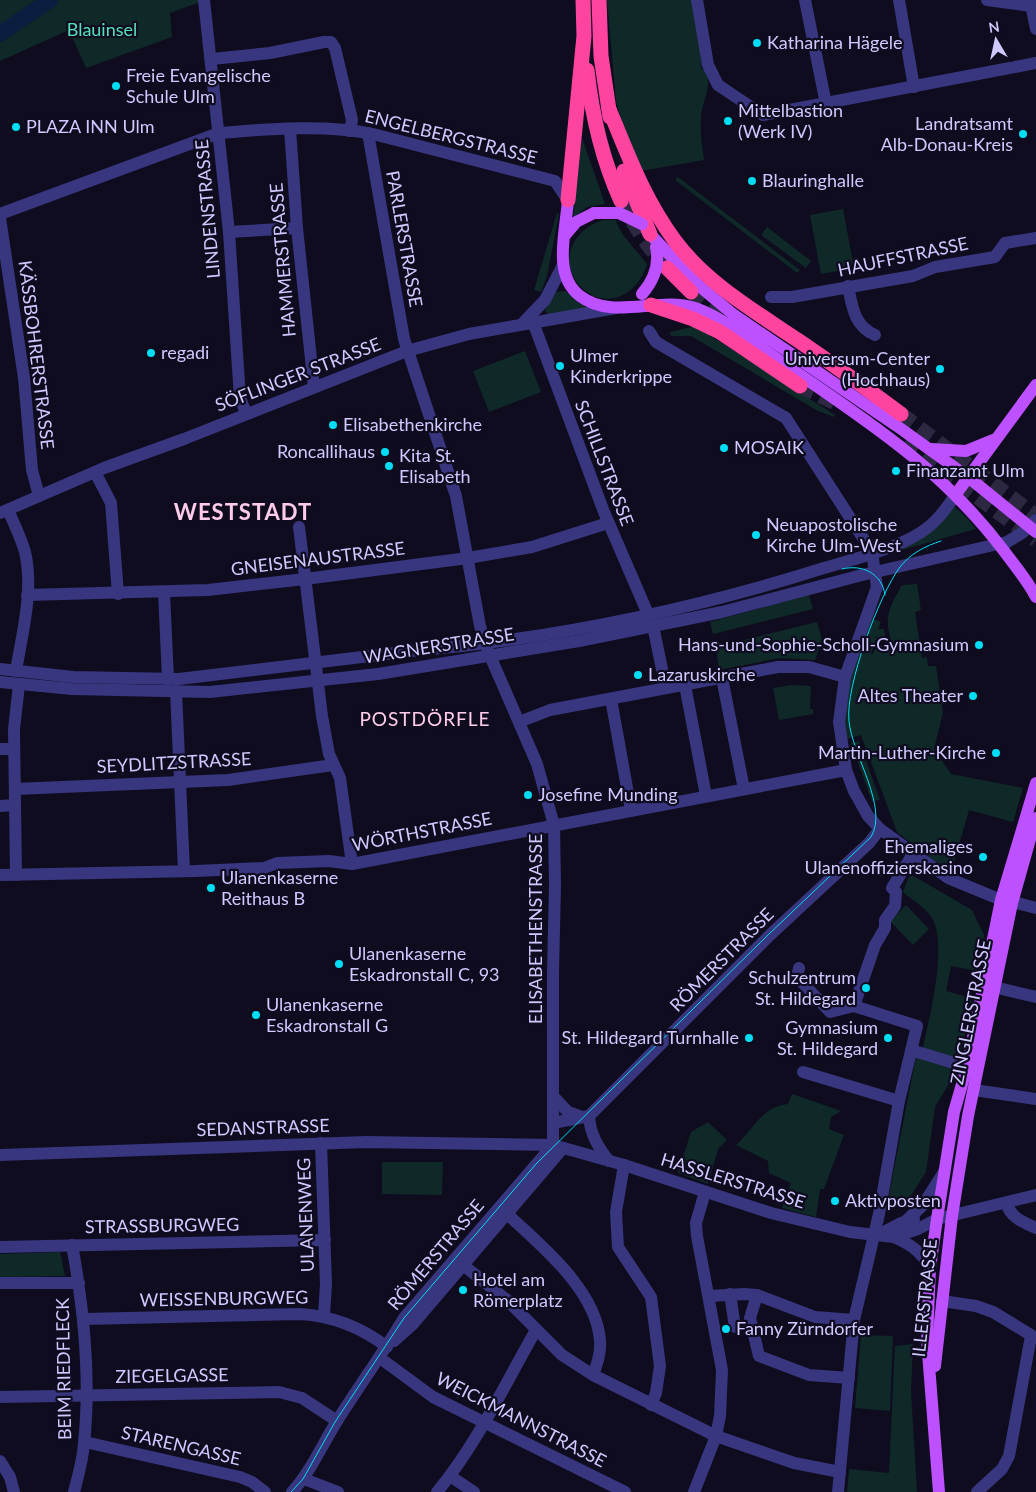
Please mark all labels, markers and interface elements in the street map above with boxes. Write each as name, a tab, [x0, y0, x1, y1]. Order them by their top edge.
north arrow	[971, 15, 1021, 65]
text: N	[987, 17, 1001, 36]
park label: Blauinsel	[67, 18, 137, 40]
place label: Katharina Hägele	[767, 31, 903, 53]
marker: Katharina Hägele	[751, 37, 763, 49]
place label: Freie Evangelische Schule Ulm	[126, 64, 271, 107]
marker: Freie Evangelische Schule Ulm	[110, 80, 122, 92]
place label: Mittelbastion (Werk IV)	[738, 99, 843, 142]
street label: ENGELBERGSTRASSE	[363, 104, 540, 168]
place label: Landratsamt Alb-Donau-Kreis	[881, 112, 1014, 155]
place label: PLAZA INN Ulm	[26, 115, 155, 137]
marker: Mittelbastion (Werk IV)	[722, 115, 734, 127]
marker: PLAZA INN Ulm	[10, 121, 22, 133]
marker: Landratsamt Alb-Donau-Kreis	[1017, 128, 1029, 140]
street label: LINDENSTRASSE	[190, 139, 224, 280]
street label: PARLERSTRASSE	[382, 169, 428, 309]
place label: Blauringhalle	[762, 169, 864, 191]
marker: Blauringhalle	[746, 175, 758, 187]
street label: HAMMERSTRASSE	[264, 182, 300, 338]
street label: HAUFFSTRASSE	[836, 231, 970, 281]
street label: KÄSSBOHRERSTRASSE	[14, 259, 59, 451]
street label: SÖFLINGER STRASSE	[212, 332, 384, 416]
place label: regadi	[161, 341, 209, 363]
place label: Ulmer Kinderkrippe	[570, 344, 672, 387]
marker: regadi	[145, 347, 157, 359]
place label: Universum-Center (Hochhaus)	[785, 347, 930, 390]
marker: Ulmer Kinderkrippe	[554, 360, 566, 372]
marker: Universum-Center (Hochhaus)	[934, 363, 946, 375]
street label: SCHILLSTRASSE	[571, 397, 639, 529]
place label: Elisabethenkirche	[343, 413, 482, 435]
marker: Elisabethenkirche	[327, 419, 339, 431]
place label: MOSAIK	[734, 436, 804, 458]
place label: Roncallihaus	[277, 440, 375, 462]
marker: MOSAIK	[718, 442, 730, 454]
place label: Kita St. Elisabeth	[399, 444, 471, 487]
marker: Roncallihaus	[379, 446, 391, 458]
place label: Finanzamt Ulm	[906, 459, 1024, 481]
marker: Kita St. Elisabeth	[383, 460, 395, 472]
marker: Finanzamt Ulm	[890, 465, 902, 477]
district label: WESTSTADT	[174, 498, 312, 525]
place label: Neuapostolische Kirche Ulm-West	[766, 513, 902, 556]
marker: Neuapostolische Kirche Ulm-West	[750, 529, 762, 541]
street label: GNEISENAUSTRASSE	[230, 536, 406, 580]
street label: WAGNERSTRASSE	[362, 622, 516, 668]
place label: Hans-und-Sophie-Scholl-Gymnasium	[678, 633, 969, 655]
marker: Hans-und-Sophie-Scholl-Gymnasium	[973, 639, 985, 651]
place label: Lazaruskirche	[648, 663, 755, 685]
marker: Lazaruskirche	[632, 669, 644, 681]
place label: Altes Theater	[858, 684, 963, 706]
marker: Altes Theater	[967, 690, 979, 702]
district label: POSTDÖRFLE	[359, 707, 491, 730]
place label: Martin-Luther-Kirche	[818, 741, 986, 763]
street label: SEYDLITZSTRASSE	[96, 747, 252, 777]
marker: Martin-Luther-Kirche	[990, 747, 1002, 759]
place label: Josefine Munding	[538, 783, 678, 805]
marker: Josefine Munding	[522, 789, 534, 801]
street label: WÖRTHSTRASSE	[350, 807, 494, 855]
street label: ELISABETHENSTRASSE	[524, 834, 546, 1024]
place label: Ehemaliges Ulanenoffizierskasino	[804, 835, 973, 878]
marker: Ehemaliges Ulanenoffizierskasino	[977, 851, 989, 863]
place label: Ulanenkaserne Reithaus B	[221, 866, 338, 909]
marker: Ulanenkaserne Reithaus B	[205, 882, 217, 894]
street label: RÖMERSTRASSE	[665, 903, 778, 1016]
street label: ZINGLERSTRASSE	[945, 937, 995, 1086]
place label: Ulanenkaserne Eskadronstall C, 93	[349, 942, 500, 985]
marker: Ulanenkaserne Eskadronstall C, 93	[333, 958, 345, 970]
place label: Schulzentrum St. Hildegard	[748, 966, 856, 1009]
marker: Schulzentrum St. Hildegard	[860, 982, 872, 994]
place label: Ulanenkaserne Eskadronstall G	[266, 993, 388, 1036]
marker: Ulanenkaserne Eskadronstall G	[250, 1009, 262, 1021]
place label: Gymnasium St. Hildegard	[777, 1016, 878, 1059]
place label: St. Hildegard Turnhalle	[562, 1026, 739, 1048]
marker: St. Hildegard Turnhalle	[743, 1032, 755, 1044]
marker: Gymnasium St. Hildegard	[882, 1032, 894, 1044]
street label: SEDANSTRASSE	[196, 1114, 330, 1140]
street label: HASSLERSTRASSE	[658, 1148, 808, 1213]
street label: ULANENWEG	[292, 1157, 318, 1273]
place label: Aktivposten	[845, 1189, 941, 1211]
street label: RÖMERSTRASSE	[383, 1195, 488, 1314]
marker: Aktivposten	[829, 1195, 841, 1207]
street label: STRASSBURGWEG	[85, 1213, 239, 1237]
street label: ILLERSTRASSE	[907, 1238, 941, 1358]
place label: Hotel am Römerplatz	[473, 1268, 563, 1311]
marker: Hotel am Römerplatz	[457, 1284, 469, 1296]
street label: WEISSENBURGWEG	[139, 1286, 309, 1310]
street label: BEIM RIEDFLECK	[51, 1298, 75, 1440]
place label: Fanny Zürndorfer	[736, 1317, 874, 1339]
marker: Fanny Zürndorfer	[720, 1323, 732, 1335]
street label: ZIEGELGASSE	[115, 1363, 229, 1387]
street label: WEICKMANNSTRASSE	[433, 1367, 610, 1472]
street label: STARENGASSE	[119, 1421, 243, 1469]

